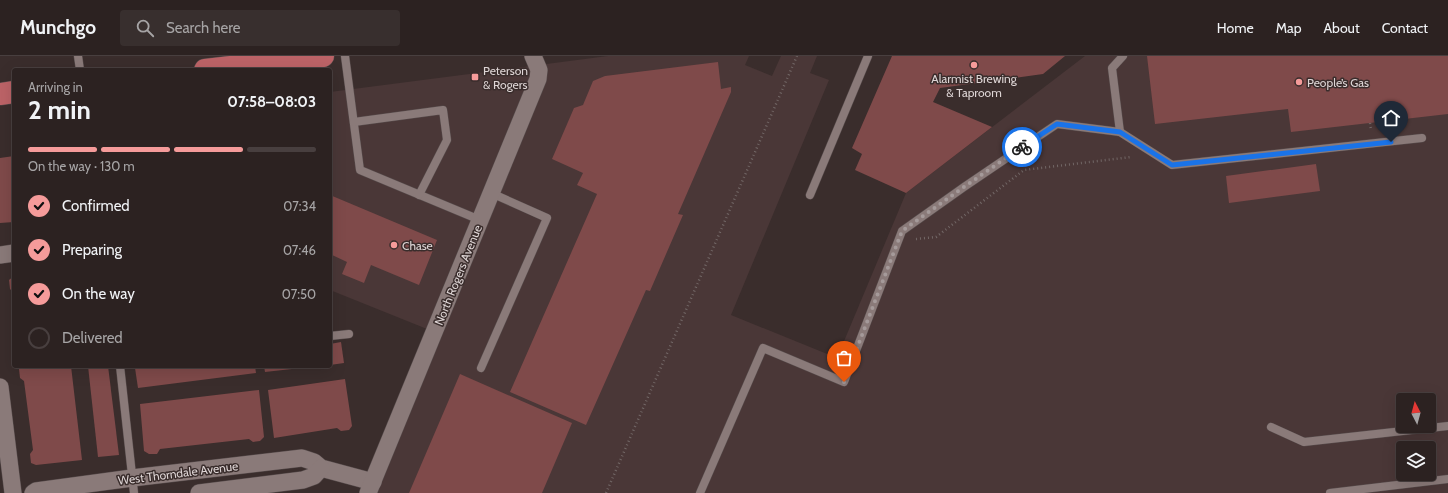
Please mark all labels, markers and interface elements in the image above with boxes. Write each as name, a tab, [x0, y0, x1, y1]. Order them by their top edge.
search box	[120, 10, 400, 46]
text: Munchgo	[20, 16, 96, 39]
icon: search	[134, 17, 156, 39]
text: Search here	[166, 19, 241, 37]
text: Home	[1217, 19, 1254, 37]
text: Map	[1276, 19, 1301, 37]
text: About	[1323, 19, 1360, 37]
text: Contact	[1382, 19, 1428, 37]
marker: Alarmist Brewing & Taproom	[969, 60, 979, 70]
place label: Peterson & Rogers	[483, 63, 528, 92]
place label: Alarmist Brewing & Taproom	[931, 71, 1018, 100]
marker: Peterson & Rogers	[470, 72, 480, 82]
place label: People’s Gas	[1307, 75, 1369, 90]
marker: People’s Gas	[1294, 77, 1304, 87]
text: Arriving in	[28, 79, 83, 95]
text: 07:58–08:03	[227, 93, 316, 111]
text: 2 min	[28, 94, 91, 126]
pin	[1374, 101, 1408, 142]
icon: home	[1380, 107, 1402, 129]
courier	[1002, 127, 1042, 167]
icon: bike	[1011, 136, 1033, 158]
text: On the way · 130 m	[28, 158, 135, 174]
icon: check	[28, 195, 50, 217]
text: Confirmed	[62, 197, 130, 215]
text: 07:34	[283, 198, 316, 214]
street label: North Rogers Avenue	[431, 223, 485, 327]
place label: Chase	[402, 238, 433, 253]
icon: check	[28, 239, 50, 261]
marker: Chase	[389, 240, 399, 250]
text: Preparing	[62, 241, 122, 259]
text: 07:46	[283, 242, 316, 258]
icon: check	[28, 283, 50, 305]
text: On the way	[62, 285, 135, 303]
text: 07:50	[282, 286, 316, 302]
text: Delivered	[62, 329, 123, 347]
pin	[827, 341, 861, 382]
icon: bag	[833, 347, 855, 369]
north arrow	[1396, 393, 1436, 433]
map controls	[1396, 393, 1436, 481]
button: layers	[1396, 441, 1436, 481]
street label: West Thorndale Avenue	[117, 458, 239, 488]

